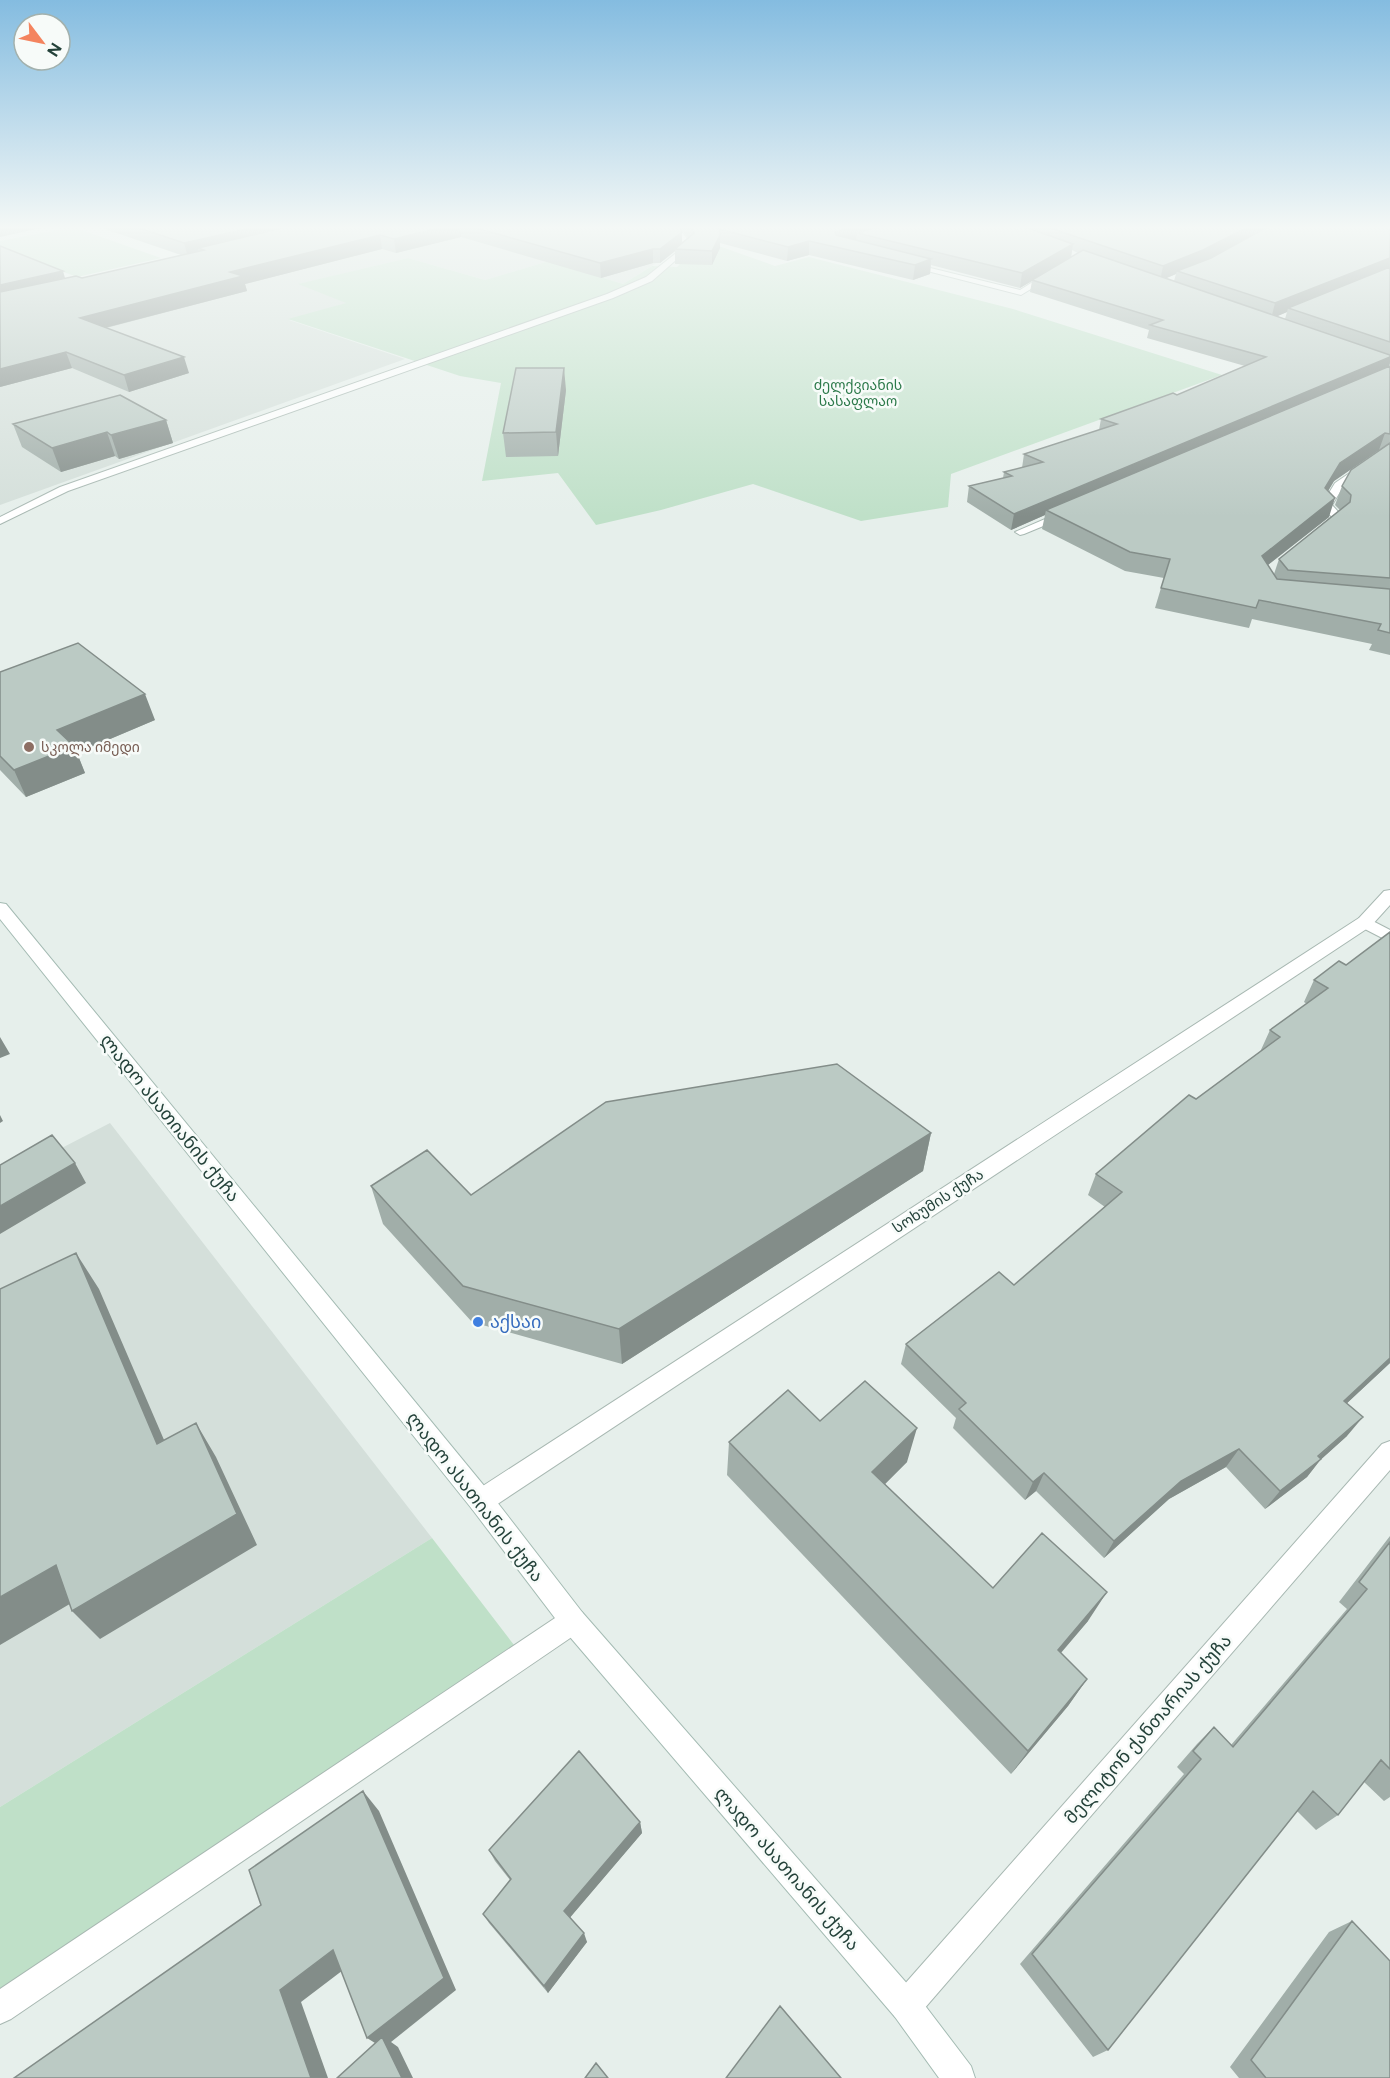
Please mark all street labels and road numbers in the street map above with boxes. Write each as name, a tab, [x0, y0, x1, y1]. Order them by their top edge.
street label: ლადო ასათიანის ქუჩა	[96, 1030, 244, 1206]
street label: სოხუმის ქუჩა	[889, 1165, 987, 1237]
street label: ლადო ასათიანის ქუჩა	[402, 1408, 548, 1586]
street label: მელიტონ ქანთარიას ქუჩა	[1060, 1630, 1236, 1828]
street label: ლადო ასათიანის ქუჩა	[710, 1783, 864, 1955]

